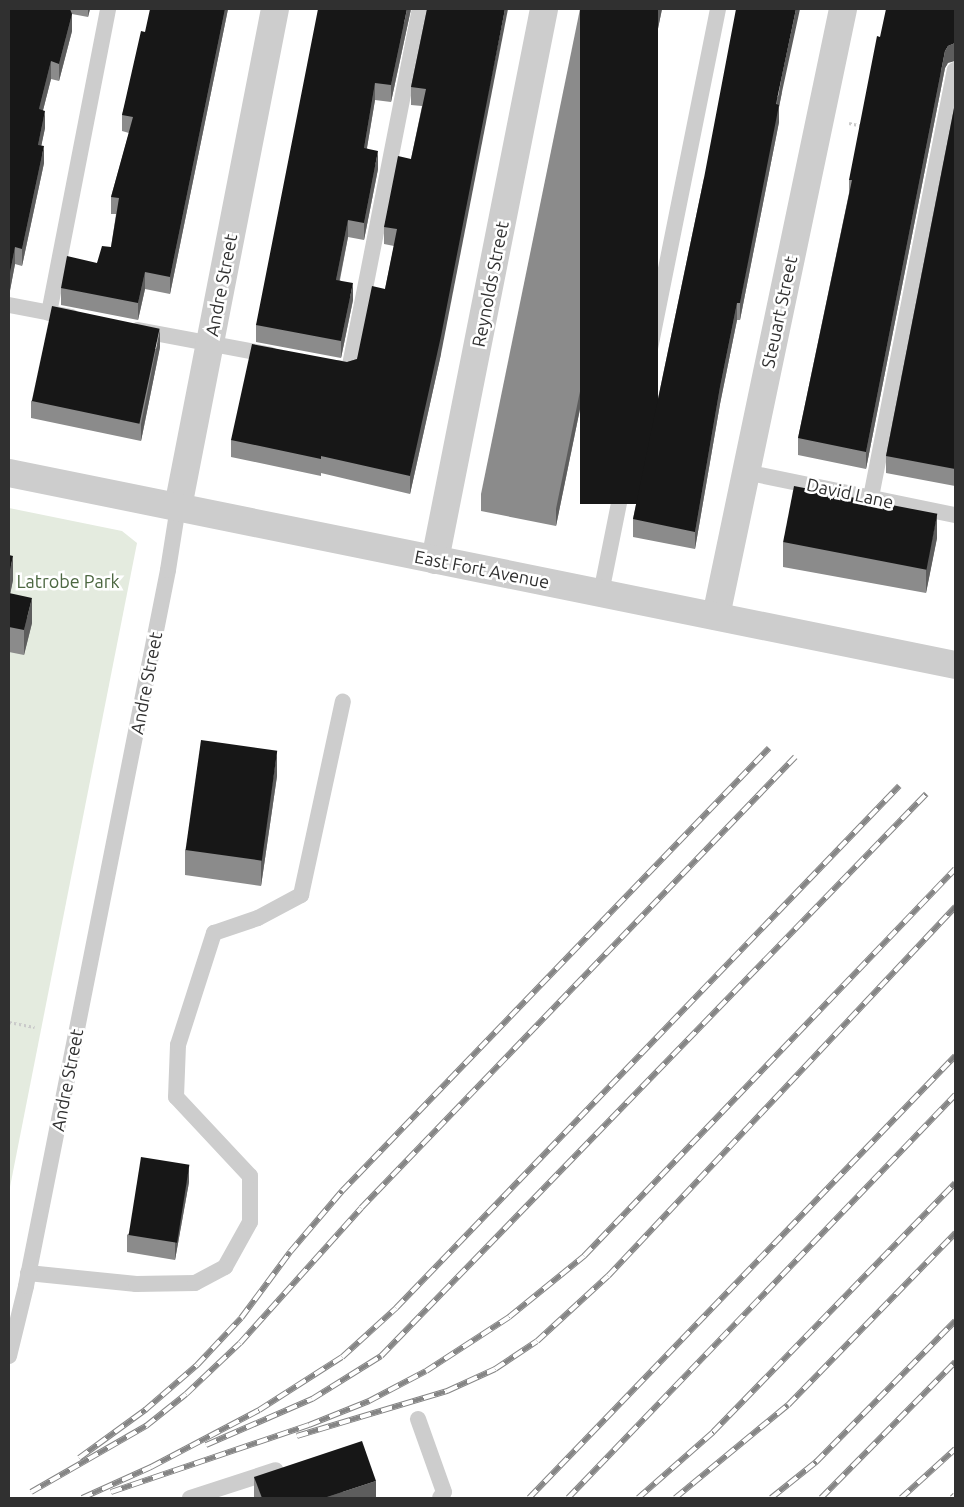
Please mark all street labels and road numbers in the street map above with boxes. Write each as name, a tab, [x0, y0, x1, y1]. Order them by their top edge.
street label: Reynolds Street	[467, 219, 513, 349]
street label: Andre Street	[201, 232, 241, 338]
street label: Steuart Street	[757, 254, 801, 370]
street label: David Lane	[805, 473, 895, 513]
street label: East Fort Avenue	[413, 545, 551, 593]
street label: Andre Street	[126, 630, 166, 736]
street label: Andre Street	[47, 1027, 87, 1133]

